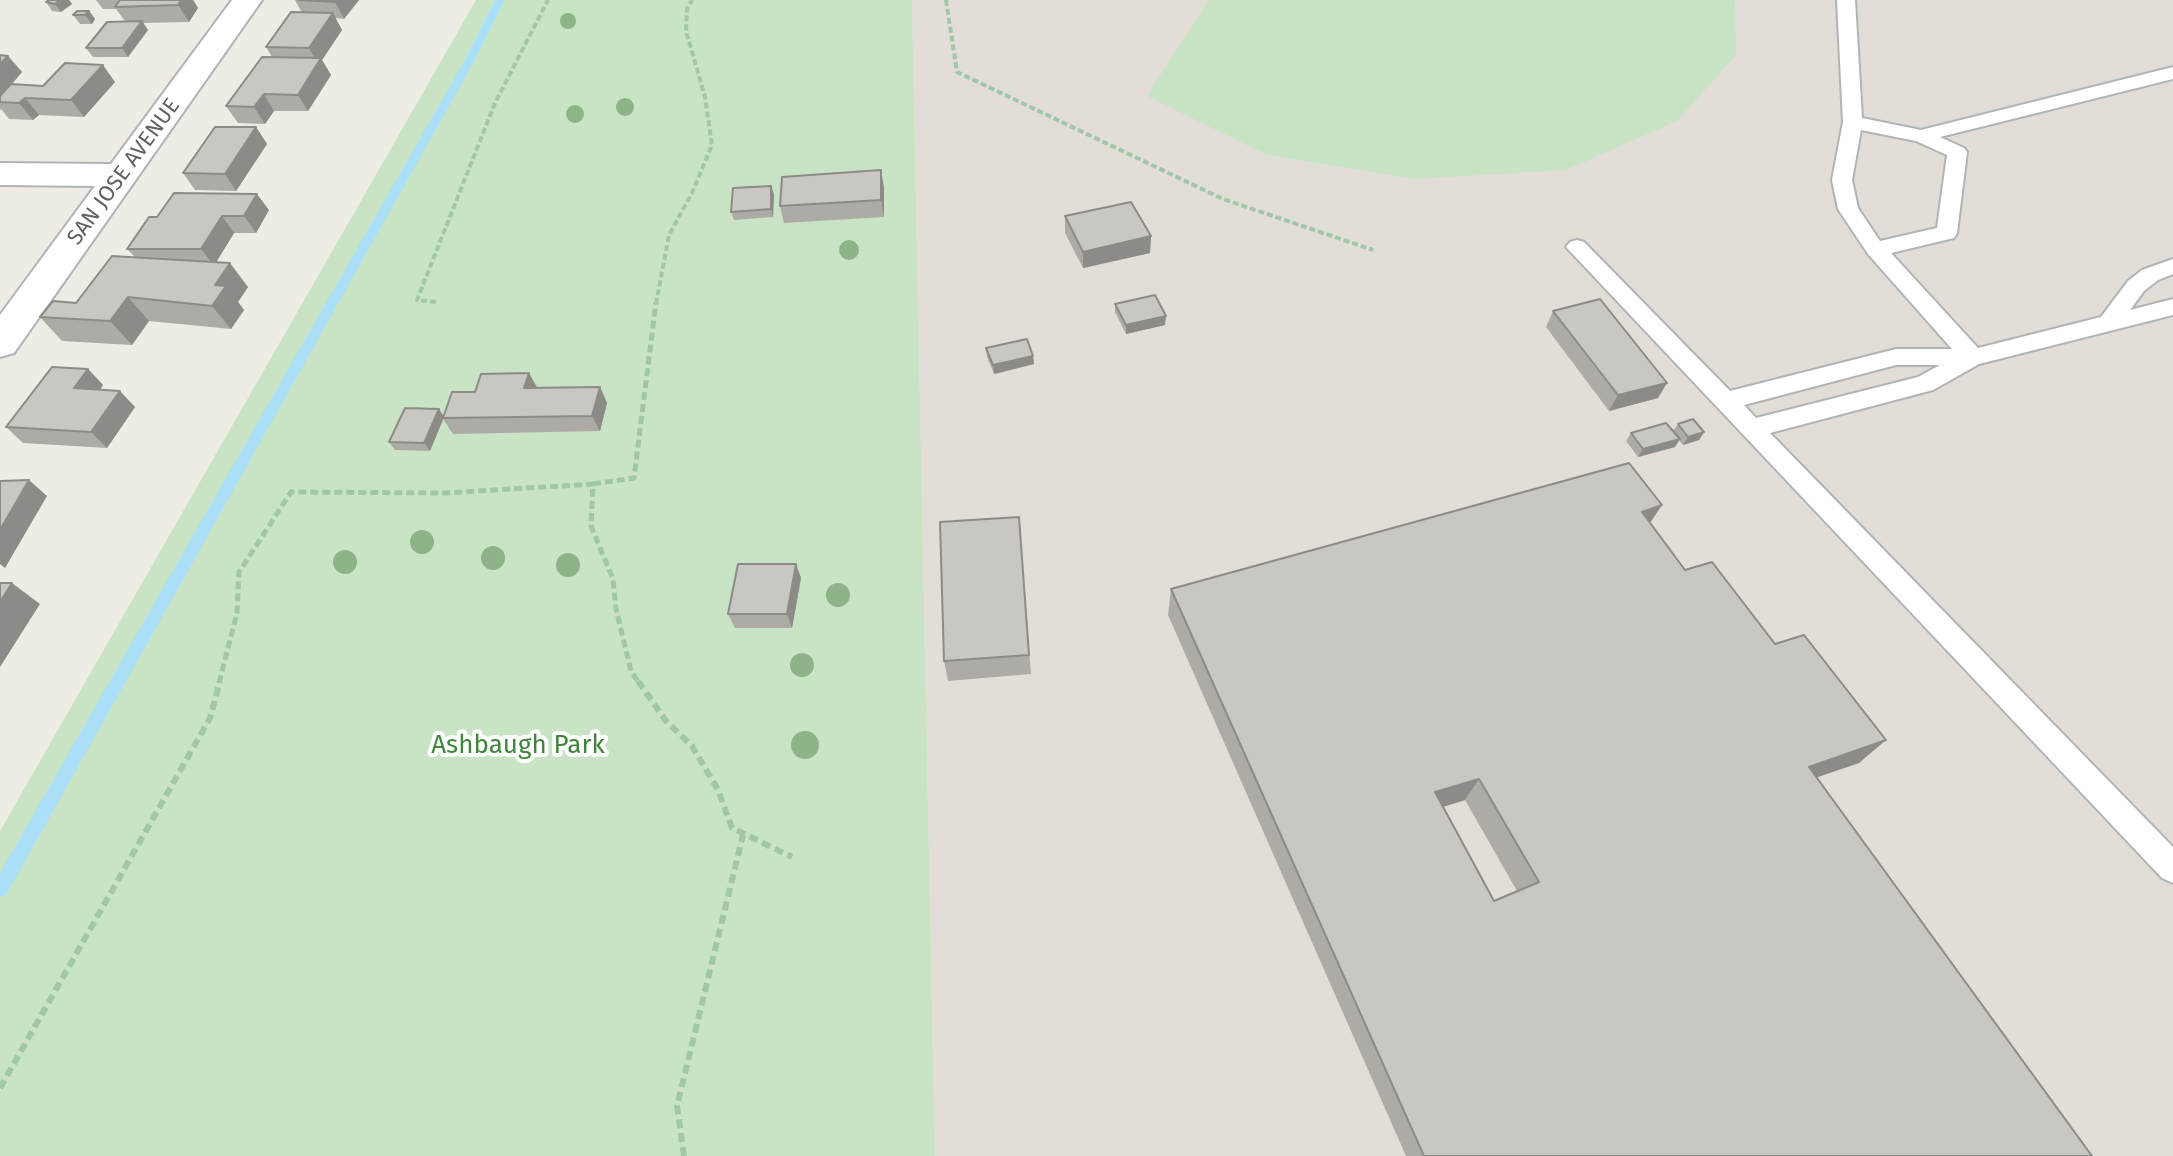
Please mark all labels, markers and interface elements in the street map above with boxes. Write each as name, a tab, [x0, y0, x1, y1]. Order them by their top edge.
street label: SAN JOSE AVENUE	[62, 94, 186, 250]
park label: Ashbaugh Park	[431, 730, 605, 762]

